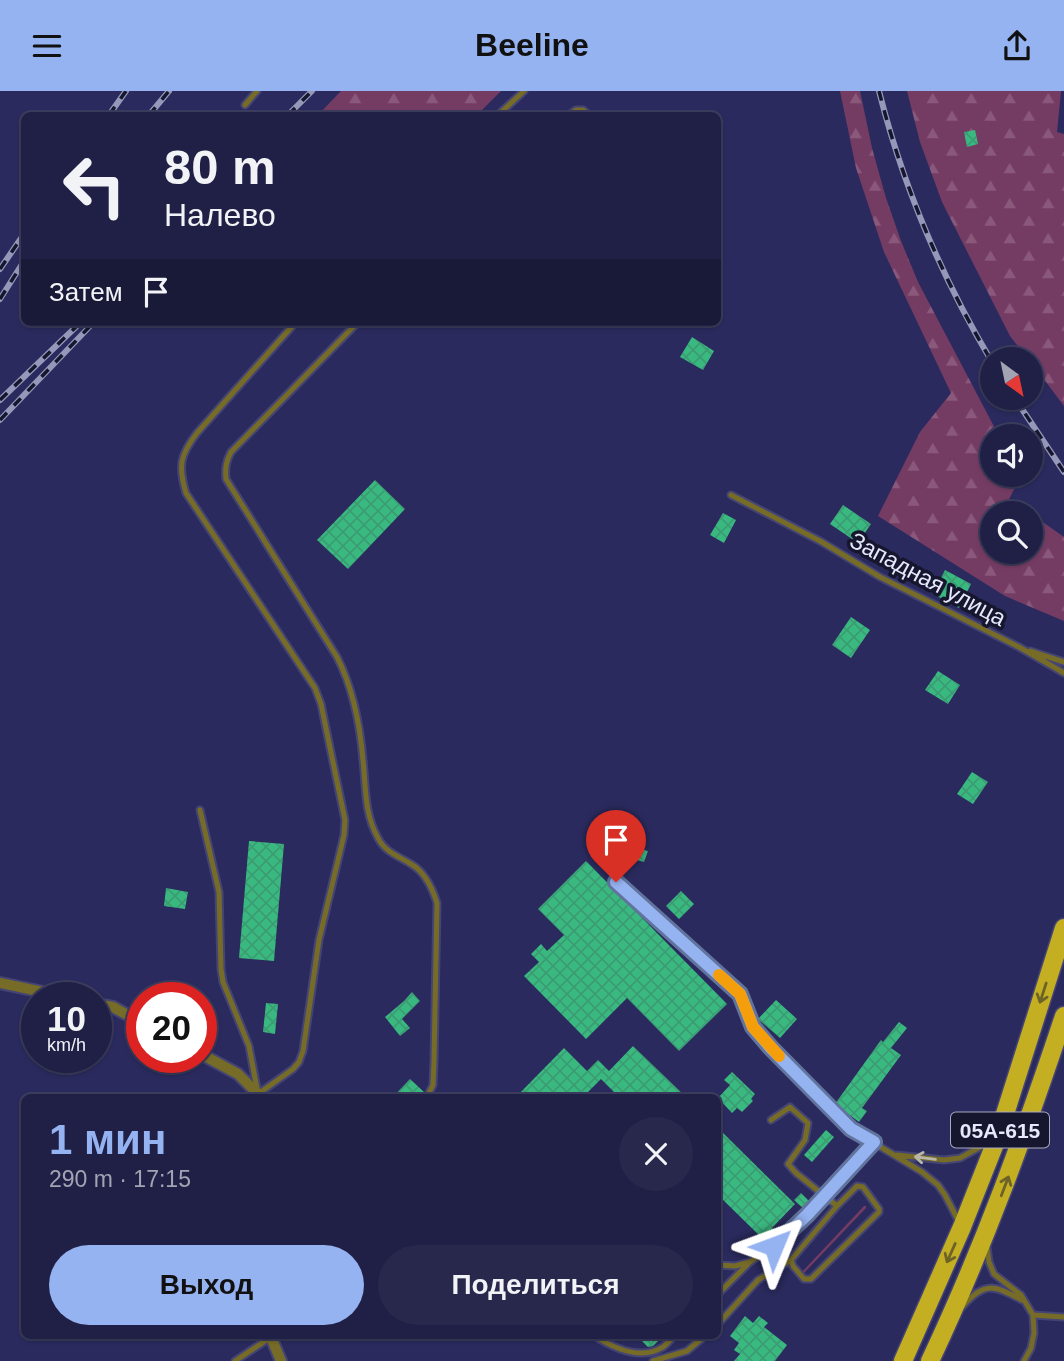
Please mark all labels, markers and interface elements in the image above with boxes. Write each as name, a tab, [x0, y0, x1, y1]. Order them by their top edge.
icon: menu	[28, 27, 66, 65]
text: Beeline	[475, 27, 589, 63]
icon: share	[998, 27, 1036, 65]
icon: left	[49, 140, 140, 231]
text: 80 m	[164, 140, 276, 194]
text: Налево	[164, 197, 276, 233]
icon: arrive	[137, 273, 175, 311]
text: Затем	[49, 277, 123, 307]
north arrow	[980, 347, 1043, 409]
map controls	[980, 347, 1043, 564]
button: sound	[980, 424, 1043, 487]
button: search	[980, 501, 1043, 564]
street label: Западная улица	[846, 527, 1011, 631]
pin	[586, 810, 646, 882]
icon: arrive	[597, 821, 635, 859]
one-way arrow	[1036, 981, 1048, 1003]
speed limit sign: 20	[126, 982, 217, 1073]
text: 10	[47, 999, 86, 1038]
text: km/h	[47, 1035, 86, 1055]
road number: 05А-615	[951, 1112, 1049, 1147]
text: 1 мин	[49, 1116, 166, 1163]
button: close	[619, 1117, 693, 1191]
one-way arrow	[914, 1151, 937, 1164]
text: 290 m · 17:15	[49, 1166, 191, 1192]
one-way arrow	[999, 1175, 1012, 1197]
position arrow	[737, 1209, 811, 1283]
one-way arrow	[944, 1242, 957, 1263]
button: Выход	[49, 1245, 364, 1325]
button: Поделиться	[378, 1245, 693, 1325]

